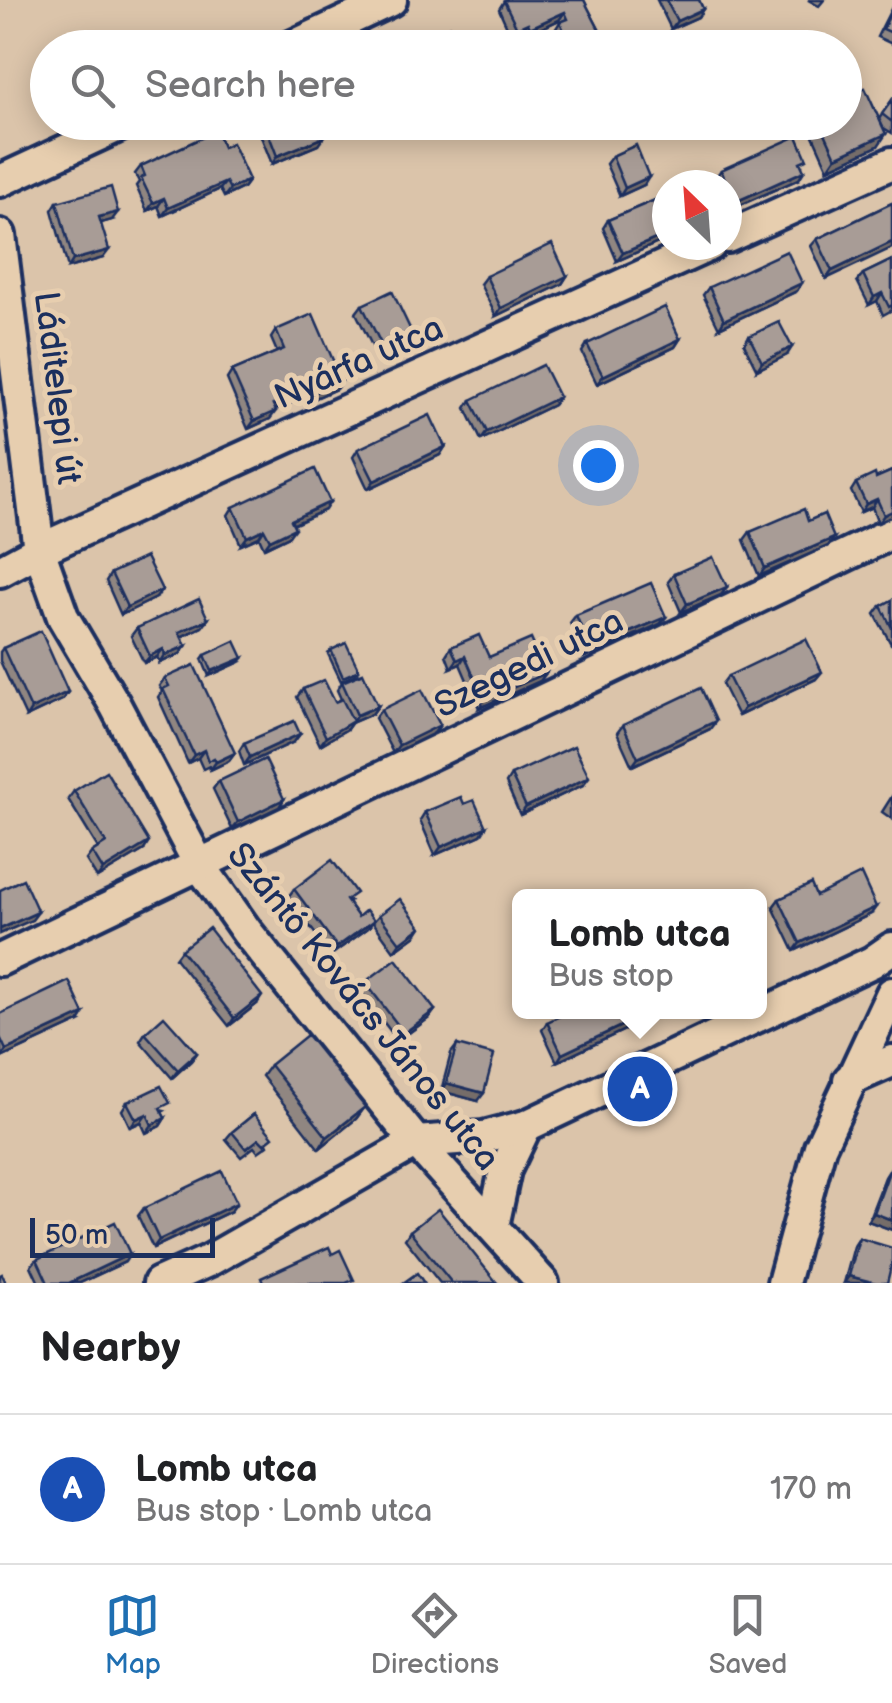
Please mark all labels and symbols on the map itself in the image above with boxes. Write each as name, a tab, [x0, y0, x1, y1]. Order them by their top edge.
north arrow	[652, 170, 742, 260]
street label: Láditelepi út	[24, 289, 90, 487]
street label: Nyárfa utca	[268, 307, 450, 419]
your location	[573, 440, 624, 491]
street label: Szegedi utca	[428, 600, 630, 728]
street label: Szántó Kovács János utca	[218, 834, 508, 1180]
pin: A	[608, 1052, 672, 1126]
scale bar	[30, 1213, 215, 1258]

